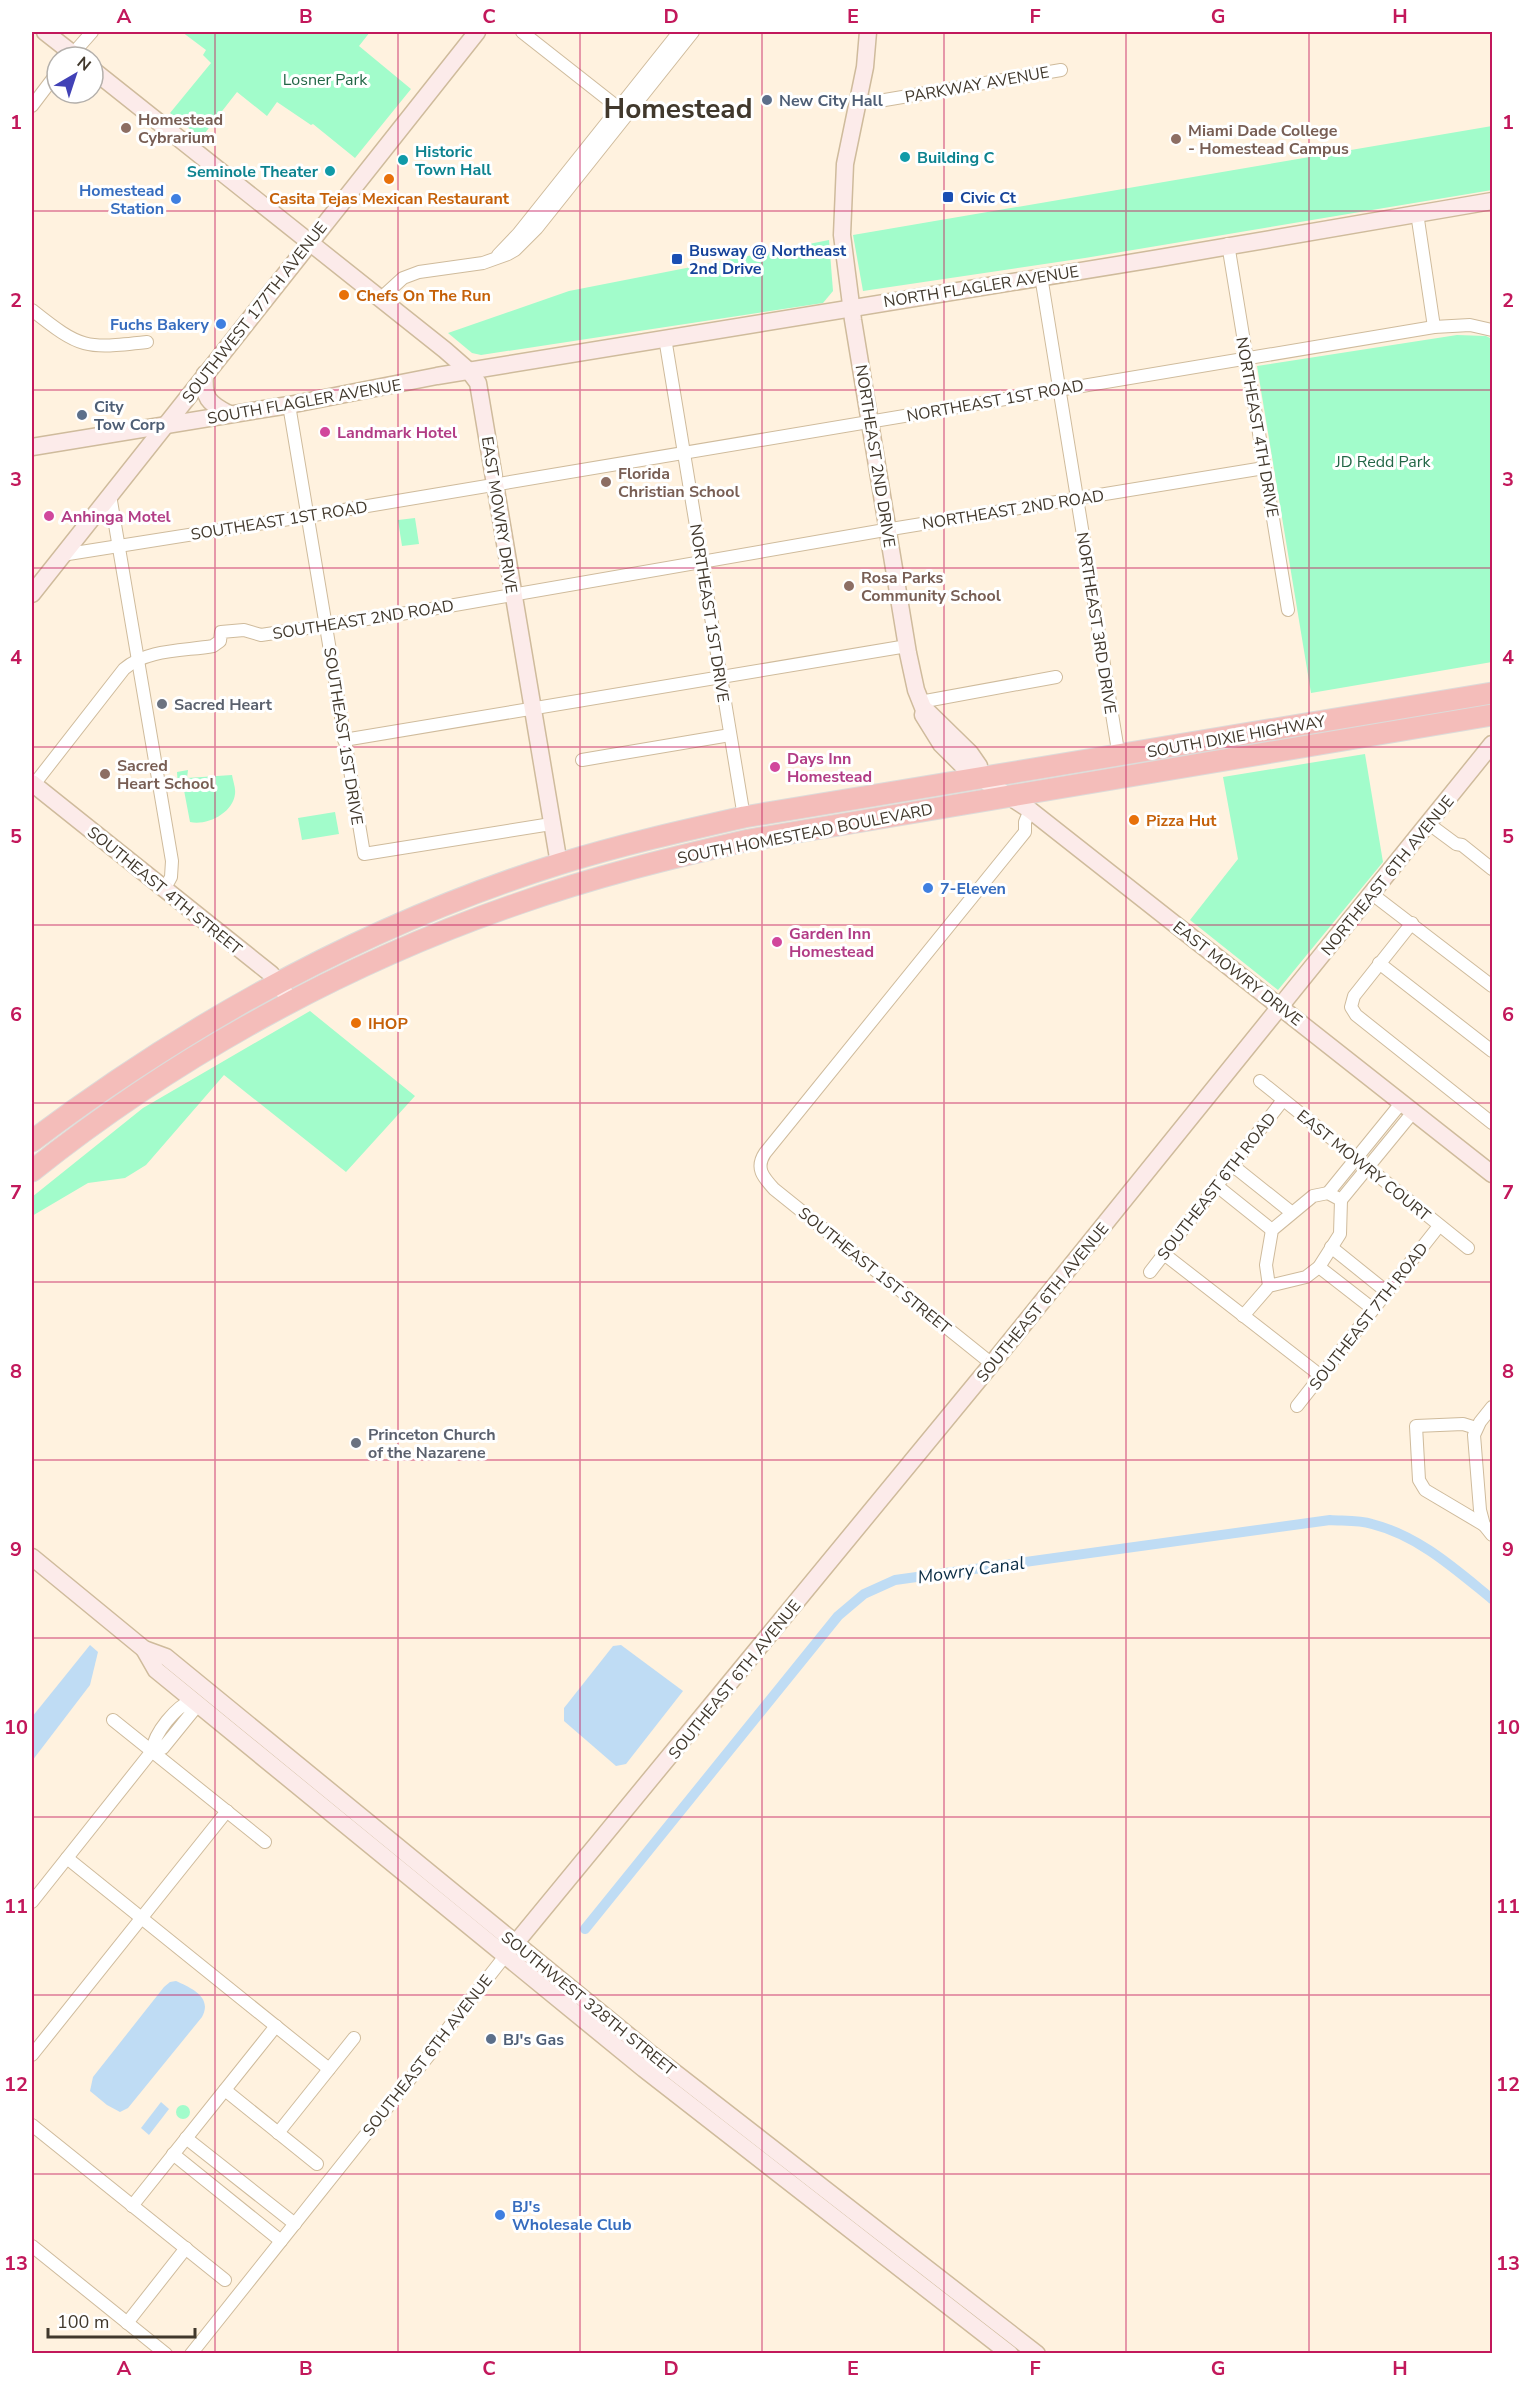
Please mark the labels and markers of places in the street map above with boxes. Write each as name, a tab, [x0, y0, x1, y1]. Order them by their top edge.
place label: New City Hall	[779, 90, 883, 112]
marker: New City Hall	[760, 93, 774, 107]
place label: Homestead Cybrarium	[138, 109, 223, 149]
place label: Miami Dade College - Homestead Campus	[1188, 120, 1349, 160]
marker: Homestead Cybrarium	[119, 121, 133, 135]
marker: Miami Dade College - Homestead Campus	[1169, 132, 1183, 146]
place label: Historic Town Hall	[415, 141, 491, 181]
place label: Building C	[917, 147, 994, 169]
marker: Building C	[898, 150, 912, 164]
marker: Historic Town Hall	[396, 153, 410, 167]
place label: Seminole Theater	[187, 161, 319, 183]
marker: Seminole Theater	[323, 164, 337, 178]
marker: Casita Tejas Mexican Restaurant	[382, 172, 396, 186]
place label: Homestead Station	[79, 180, 164, 220]
place label: Civic Ct	[960, 187, 1017, 209]
place label: Casita Tejas Mexican Restaurant	[269, 188, 510, 210]
marker: Civic Ct	[941, 190, 955, 204]
marker: Homestead Station	[169, 192, 183, 206]
place label: Busway @ Northeast 2nd Drive	[689, 240, 847, 280]
marker: Busway @ Northeast 2nd Drive	[670, 252, 684, 266]
place label: Chefs On The Run	[356, 285, 491, 307]
marker: Chefs On The Run	[337, 288, 351, 302]
place label: Fuchs Bakery	[110, 314, 210, 336]
marker: Fuchs Bakery	[214, 317, 228, 331]
place label: City Tow Corp	[94, 396, 165, 436]
marker: City Tow Corp	[75, 408, 89, 422]
place label: Landmark Hotel	[337, 422, 457, 444]
marker: Landmark Hotel	[318, 425, 332, 439]
place label: Florida Christian School	[618, 463, 740, 503]
marker: Florida Christian School	[599, 475, 613, 489]
place label: Anhinga Motel	[61, 506, 171, 528]
marker: Anhinga Motel	[42, 509, 56, 523]
place label: Rosa Parks Community School	[861, 567, 1001, 607]
marker: Rosa Parks Community School	[842, 579, 856, 593]
place label: Sacred Heart	[174, 694, 273, 716]
marker: Sacred Heart	[155, 697, 169, 711]
place label: Days Inn Homestead	[787, 748, 872, 788]
place label: Sacred Heart School	[117, 755, 215, 795]
marker: Days Inn Homestead	[768, 760, 782, 774]
marker: Sacred Heart School	[98, 767, 112, 781]
place label: Pizza Hut	[1146, 810, 1217, 832]
marker: Pizza Hut	[1127, 813, 1141, 827]
place label: 7-Eleven	[940, 878, 1006, 900]
marker: 7-Eleven	[921, 881, 935, 895]
place label: Garden Inn Homestead	[789, 923, 874, 963]
marker: Garden Inn Homestead	[770, 935, 784, 949]
place label: IHOP	[368, 1013, 408, 1035]
marker: IHOP	[349, 1016, 363, 1030]
place label: Princeton Church of the Nazarene	[368, 1424, 496, 1464]
marker: Princeton Church of the Nazarene	[349, 1436, 363, 1450]
place label: BJ's Gas	[503, 2029, 564, 2051]
marker: BJ's Gas	[484, 2032, 498, 2046]
place label: BJ's Wholesale Club	[512, 2196, 632, 2236]
marker: BJ's Wholesale Club	[493, 2208, 507, 2222]

